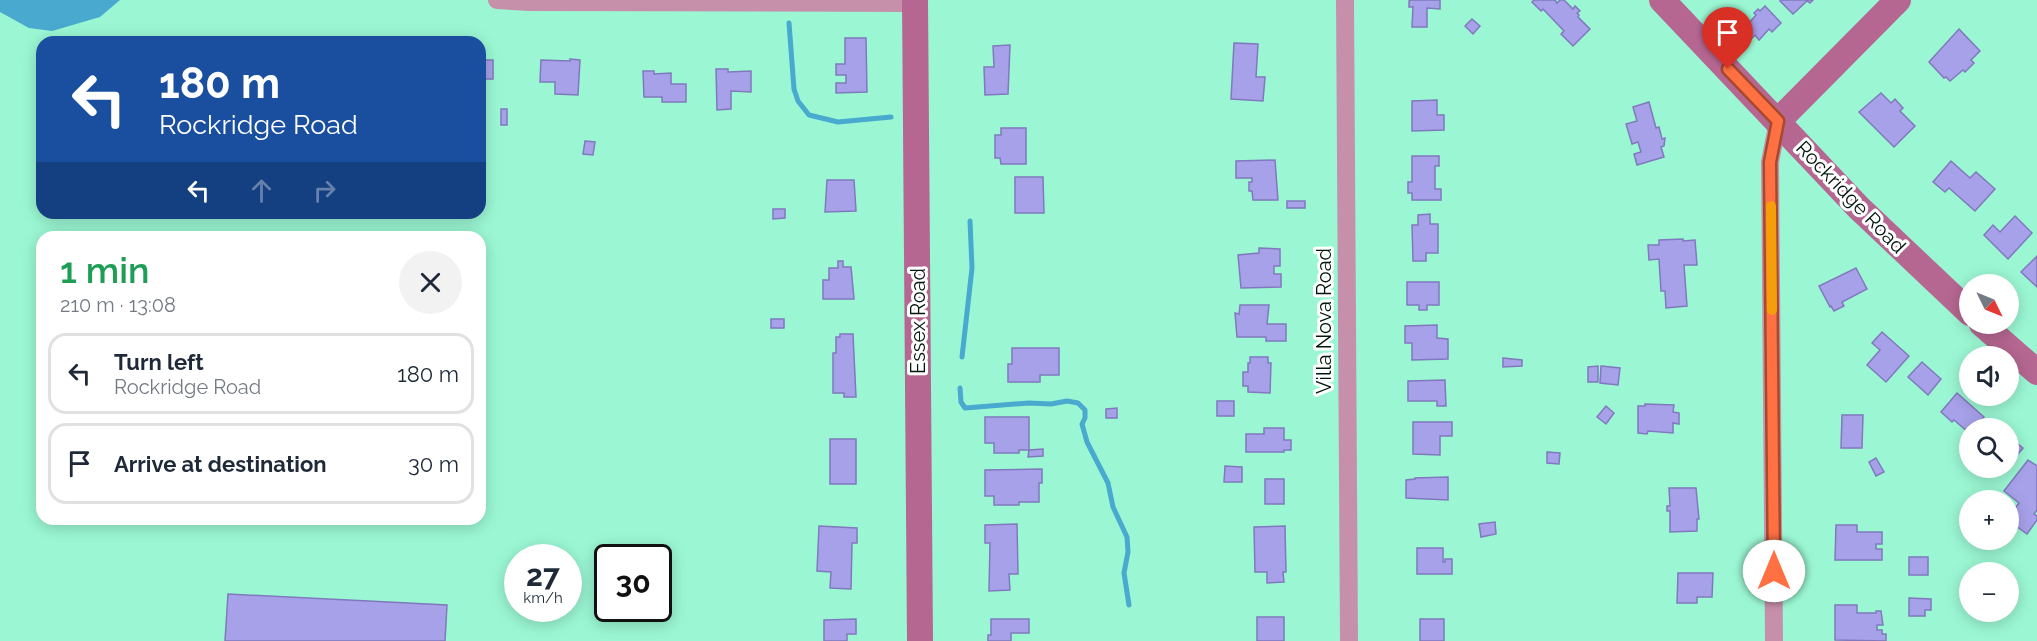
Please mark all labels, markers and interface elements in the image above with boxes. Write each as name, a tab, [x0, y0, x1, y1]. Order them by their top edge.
pin	[1702, 7, 1753, 69]
icon: arrive	[1711, 16, 1744, 49]
text: 180 m	[159, 59, 280, 108]
icon: left	[60, 60, 138, 138]
text: Rockridge Road	[159, 109, 358, 140]
street label: Rockridge Road	[1791, 136, 1911, 258]
icon: left	[182, 174, 215, 207]
icon: ahead	[245, 174, 278, 207]
icon: right	[308, 174, 341, 207]
street label: Villa Nova Road	[1312, 248, 1336, 394]
text: 1 min	[60, 249, 149, 291]
button: close	[399, 251, 462, 314]
street label: Essex Road	[906, 268, 930, 374]
north arrow	[1959, 274, 2019, 334]
map controls	[1959, 274, 2019, 622]
text: 210 m · 13:08	[60, 293, 176, 317]
button: sound	[1959, 346, 2019, 406]
text: Turn left	[114, 349, 204, 375]
icon: left	[63, 357, 96, 390]
text: 180 m	[397, 361, 459, 387]
text: Rockridge Road	[114, 375, 261, 399]
button: search	[1959, 418, 2019, 478]
icon: arrive	[63, 447, 96, 480]
text: Arrive at destination	[114, 451, 327, 477]
text: 30 m	[408, 451, 459, 477]
button: +	[1959, 490, 2019, 550]
position arrow	[1742, 539, 1806, 603]
speed limit sign: 30	[594, 544, 672, 622]
text: 27	[526, 558, 560, 593]
button: −	[1959, 562, 2019, 622]
text: km/h	[523, 589, 563, 607]

